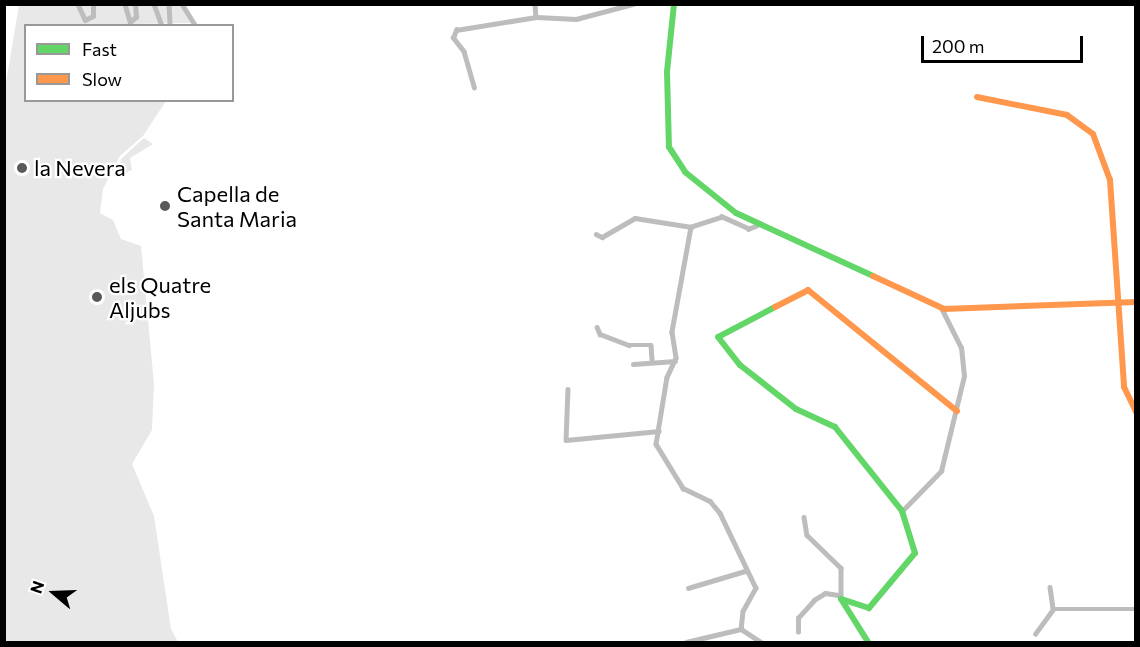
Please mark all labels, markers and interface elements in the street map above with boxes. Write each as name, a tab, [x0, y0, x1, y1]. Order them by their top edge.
legend	[24, 24, 234, 102]
scale bar	[924, 24, 1086, 62]
text: 200 m	[932, 35, 985, 57]
text: Fast	[82, 38, 117, 60]
text: Slow	[82, 68, 122, 90]
place label: la Nevera	[34, 155, 126, 181]
marker: la Nevera	[15, 161, 29, 175]
place label: Capella de Santa Maria	[177, 180, 297, 231]
marker: Capella de Santa Maria	[158, 199, 172, 213]
place label: els Quatre Aljubs	[109, 271, 211, 322]
marker: els Quatre Aljubs	[90, 290, 104, 304]
north arrow	[24, 563, 84, 623]
text: N	[26, 578, 47, 596]

